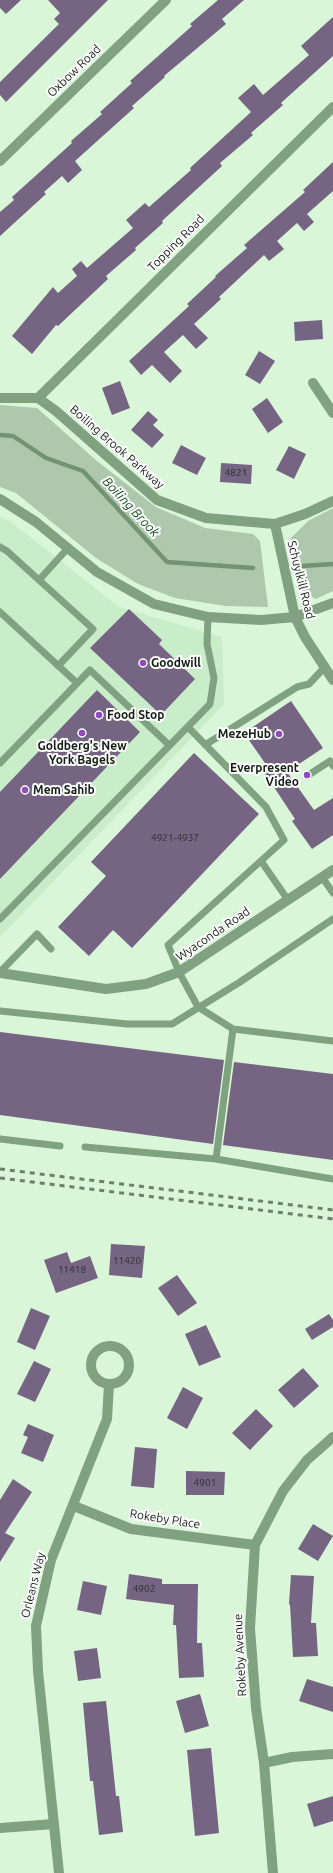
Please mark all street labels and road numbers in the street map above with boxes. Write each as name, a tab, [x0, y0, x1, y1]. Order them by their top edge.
street label: Oxbow Road	[44, 42, 104, 100]
street label: Topping Road	[145, 212, 207, 274]
street label: Boiling Brook Parkway	[67, 402, 167, 492]
street label: Schuylkill Road	[284, 539, 318, 621]
street label: Wyaconda Road	[173, 904, 253, 964]
street label: Rokeby Place	[129, 1506, 201, 1532]
street label: Orleans Way	[18, 1551, 48, 1619]
street label: Rokeby Avenue	[231, 1613, 249, 1697]

